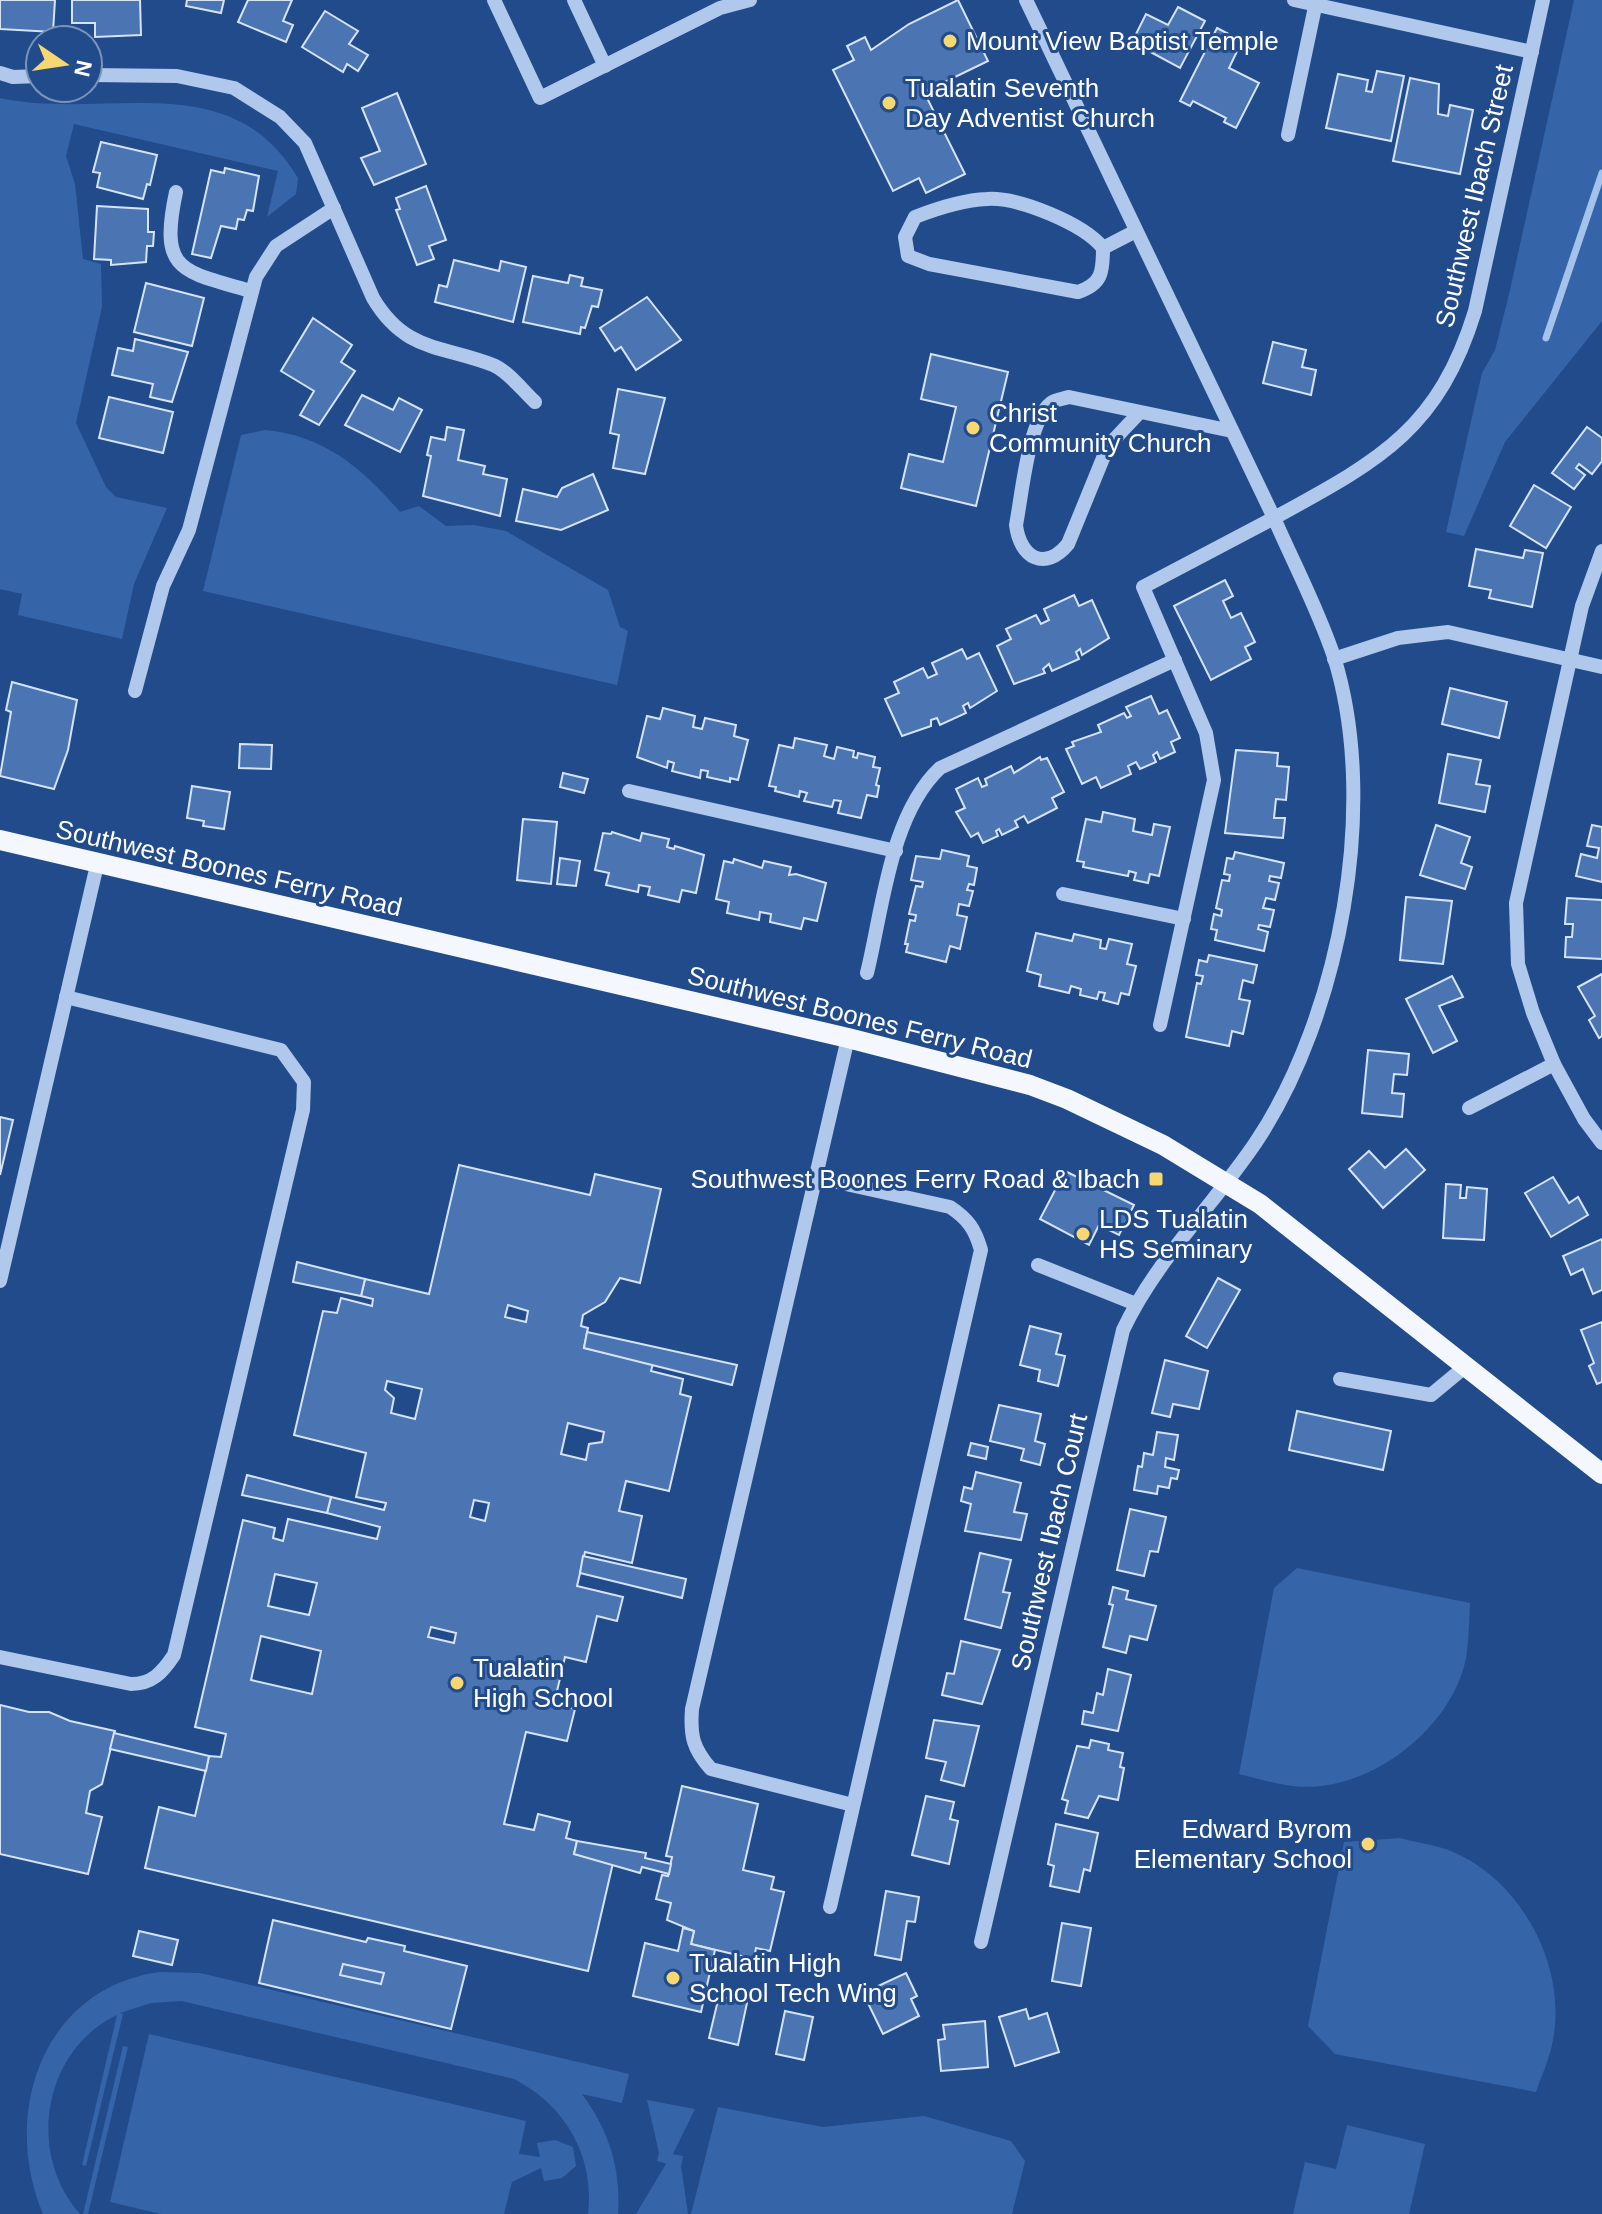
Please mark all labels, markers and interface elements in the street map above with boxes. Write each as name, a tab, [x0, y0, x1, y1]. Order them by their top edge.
north arrow	[24, 24, 104, 104]
place label: Mount View Baptist Temple	[966, 26, 1279, 56]
marker: Mount View Baptist Temple	[941, 32, 959, 50]
text: N	[69, 58, 97, 79]
street label: Southwest Ibach Street	[1429, 61, 1519, 330]
place label: Tualatin Seventh Day Adventist Church	[905, 73, 1155, 133]
marker: Tualatin Seventh Day Adventist Church	[880, 94, 898, 112]
place label: Christ Community Church	[989, 398, 1212, 458]
marker: Christ Community Church	[964, 419, 982, 437]
street label: Southwest Boones Ferry Road	[53, 814, 405, 922]
street label: Southwest Boones Ferry Road	[685, 960, 1035, 1074]
place label: Southwest Boones Ferry Road & Ibach	[691, 1164, 1140, 1194]
marker: Southwest Boones Ferry Road & Ibach	[1147, 1170, 1165, 1188]
place label: LDS Tualatin HS Seminary	[1099, 1204, 1252, 1264]
marker: LDS Tualatin HS Seminary	[1074, 1225, 1092, 1243]
street label: Southwest Ibach Court	[1005, 1410, 1093, 1674]
place label: Tualatin High School	[473, 1653, 613, 1713]
marker: Tualatin High School	[448, 1674, 466, 1692]
place label: Edward Byrom Elementary School	[1134, 1814, 1352, 1874]
marker: Edward Byrom Elementary School	[1359, 1835, 1377, 1853]
place label: Tualatin High School Tech Wing	[689, 1948, 897, 2008]
marker: Tualatin High School Tech Wing	[664, 1969, 682, 1987]

